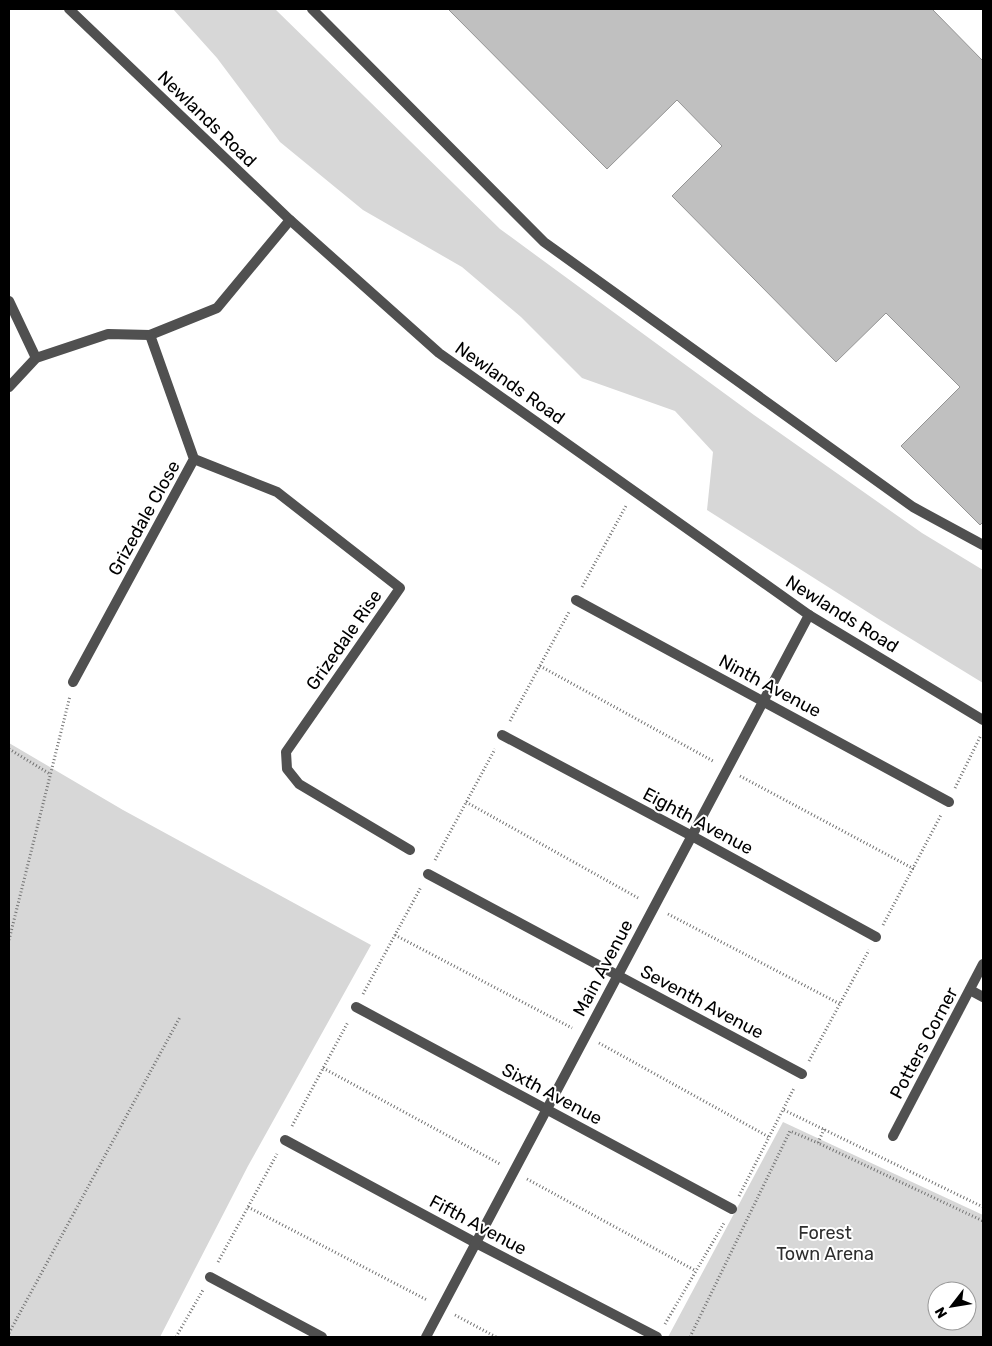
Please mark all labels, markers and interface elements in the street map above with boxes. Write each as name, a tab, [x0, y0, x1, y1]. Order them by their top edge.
street label: Newlands Road	[153, 66, 261, 172]
street label: Newlands Road	[451, 337, 569, 429]
street label: Grizedale Close	[103, 457, 185, 579]
street label: Newlands Road	[781, 571, 903, 657]
street label: Grizedale Rise	[301, 586, 387, 694]
street label: Ninth Avenue	[715, 650, 825, 722]
street label: Eighth Avenue	[639, 783, 757, 859]
street label: Main Avenue	[568, 916, 638, 1020]
street label: Seventh Avenue	[637, 960, 767, 1044]
street label: Potters Corner	[885, 983, 963, 1103]
street label: Sixth Avenue	[498, 1058, 606, 1130]
street label: Fifth Avenue	[426, 1190, 530, 1260]
park label: Forest Town Arena	[776, 1222, 874, 1265]
north arrow	[927, 1281, 977, 1331]
text: N	[931, 1304, 951, 1321]

